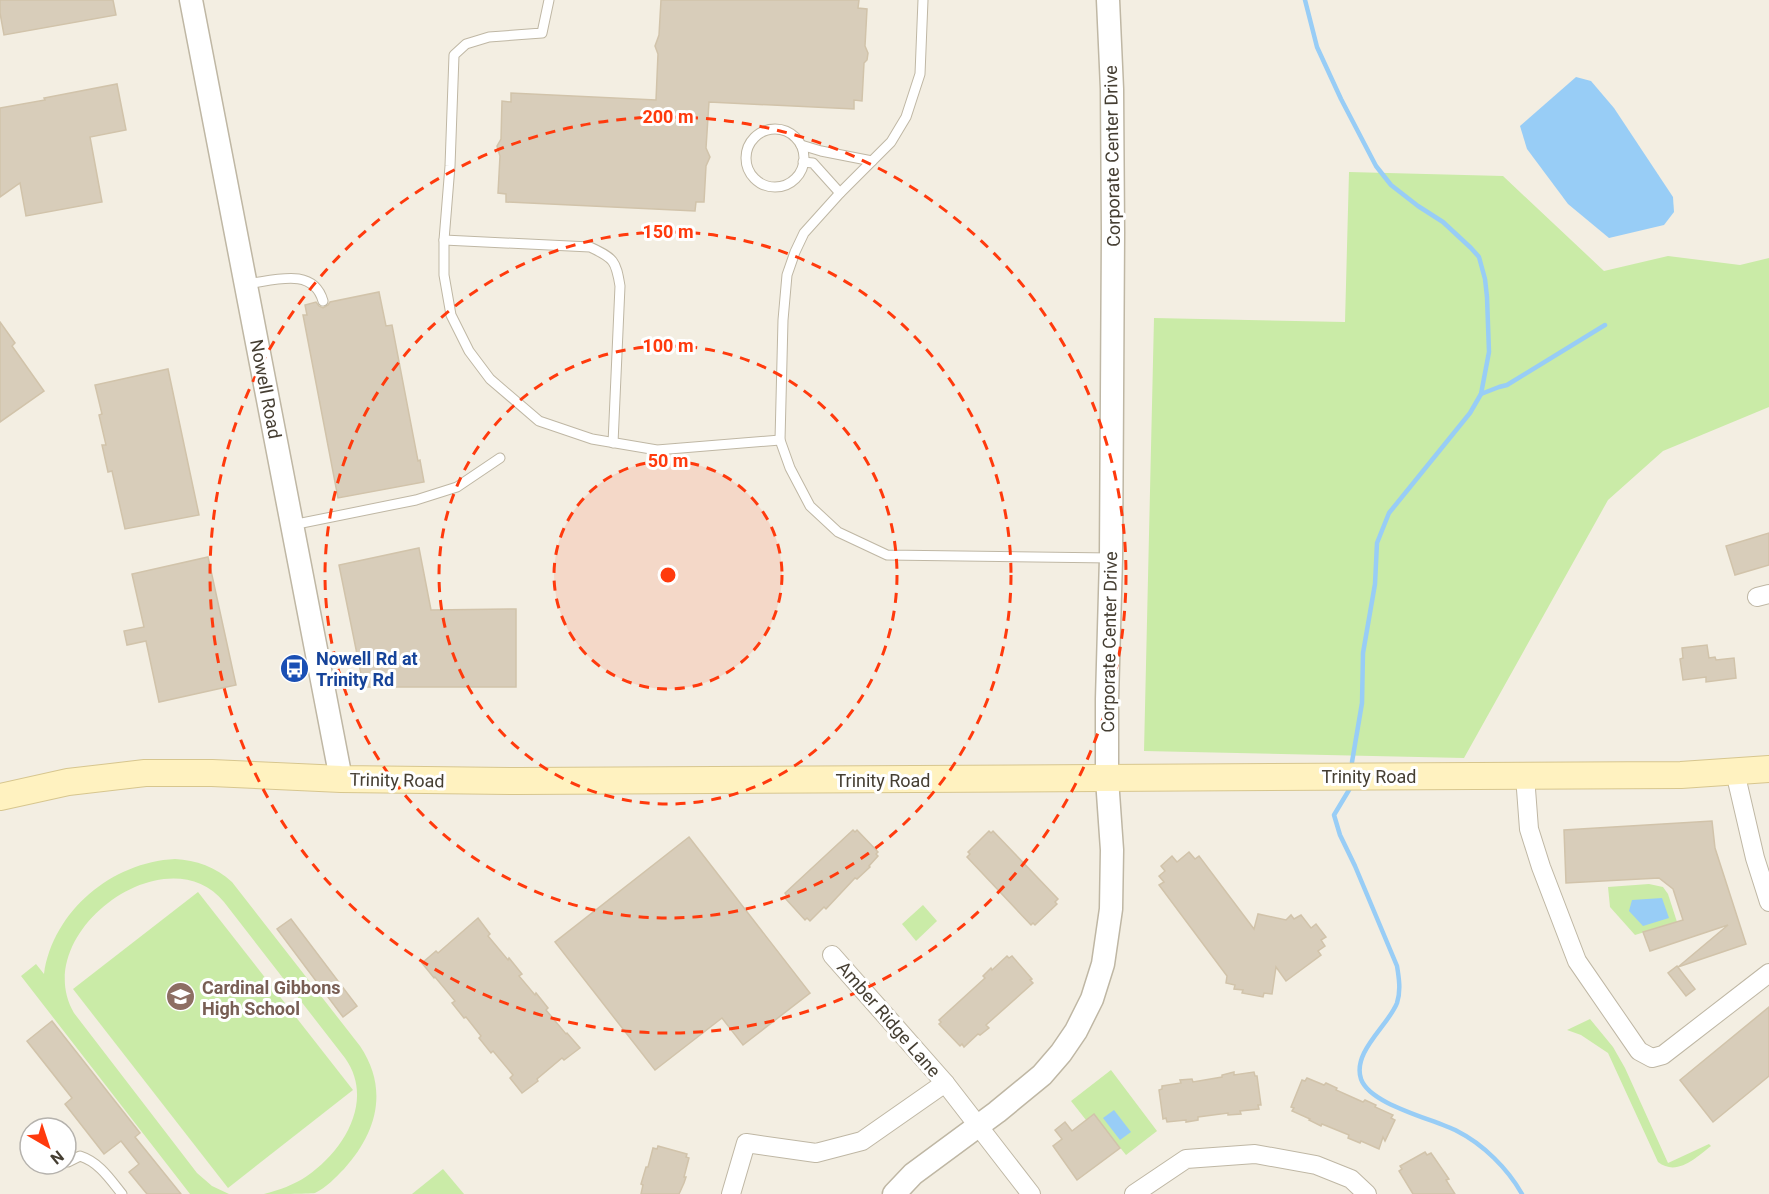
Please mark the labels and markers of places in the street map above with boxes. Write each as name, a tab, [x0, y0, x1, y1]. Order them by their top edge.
centre of rings	[658, 565, 678, 585]
place label: Nowell Rd at Trinity Rd	[316, 648, 418, 690]
bus stop icon: Nowell Rd at Trinity Rd	[279, 652, 311, 684]
place label: Cardinal Gibbons High School	[202, 977, 340, 1019]
school or university icon: Cardinal Gibbons High School	[165, 981, 197, 1013]

